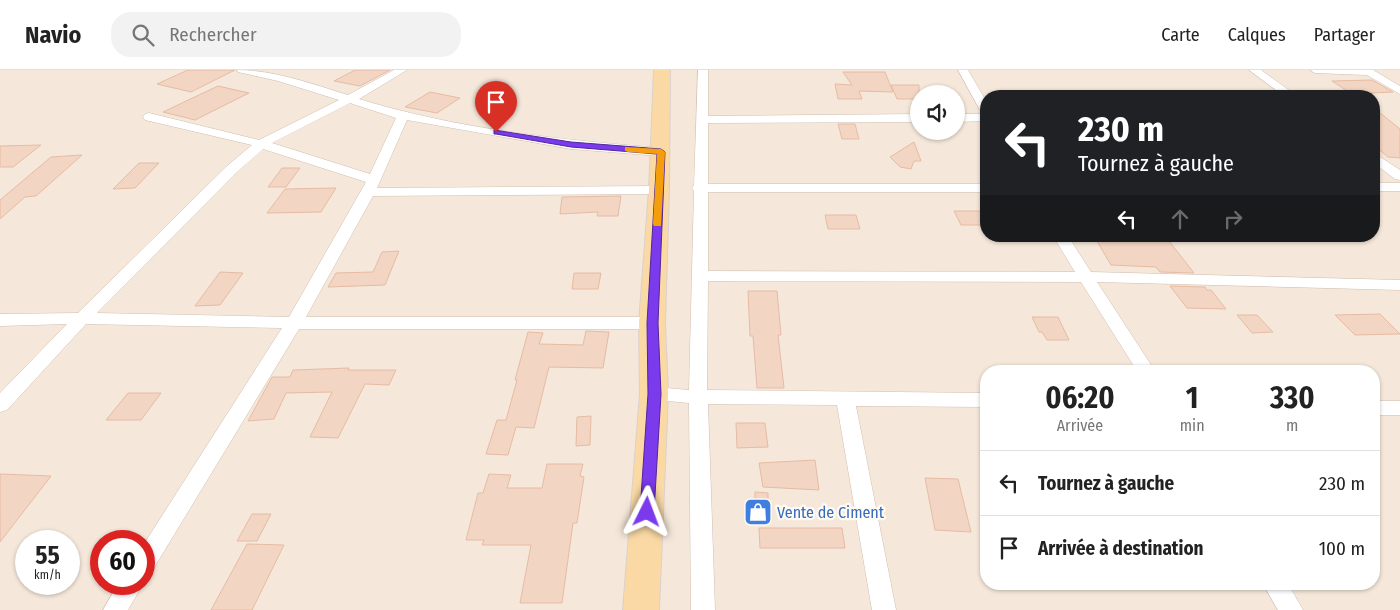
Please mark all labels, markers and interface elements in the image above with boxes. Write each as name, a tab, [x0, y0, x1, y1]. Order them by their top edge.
search box	[111, 12, 461, 57]
text: Navio	[25, 21, 81, 49]
icon: search	[129, 21, 157, 49]
text: Rechercher	[169, 23, 257, 46]
text: Carte	[1161, 24, 1200, 46]
text: Calques	[1228, 24, 1286, 46]
text: Partager	[1314, 24, 1375, 46]
pin	[475, 81, 517, 132]
map controls	[910, 85, 965, 140]
button: sound	[910, 85, 965, 140]
icon: arrive	[482, 88, 510, 116]
text: 230 m	[1078, 108, 1164, 150]
icon: left	[995, 110, 1060, 175]
text: Tournez à gauche	[1078, 150, 1234, 177]
icon: left	[1113, 205, 1141, 233]
icon: ahead	[1166, 205, 1194, 233]
icon: right	[1219, 205, 1247, 233]
text: 06:20	[1045, 380, 1115, 416]
text: 1	[1186, 380, 1199, 416]
text: 330	[1270, 380, 1315, 416]
text: Arrivée	[1057, 416, 1103, 435]
text: min	[1180, 416, 1205, 435]
text: m	[1286, 416, 1298, 435]
icon: left	[995, 469, 1023, 497]
text: Tournez à gauche	[1038, 472, 1174, 495]
text: 230 m	[1319, 472, 1365, 495]
position arrow	[620, 485, 672, 537]
shop icon: Vente de Ciment	[743, 497, 773, 527]
place label: Vente de Ciment	[777, 503, 885, 522]
speed limit sign: 60	[90, 530, 155, 595]
icon: arrive	[995, 534, 1023, 562]
text: Arrivée à destination	[1038, 537, 1204, 560]
text: 100 m	[1319, 537, 1365, 560]
text: 55	[35, 541, 60, 571]
text: km/h	[34, 568, 61, 582]

